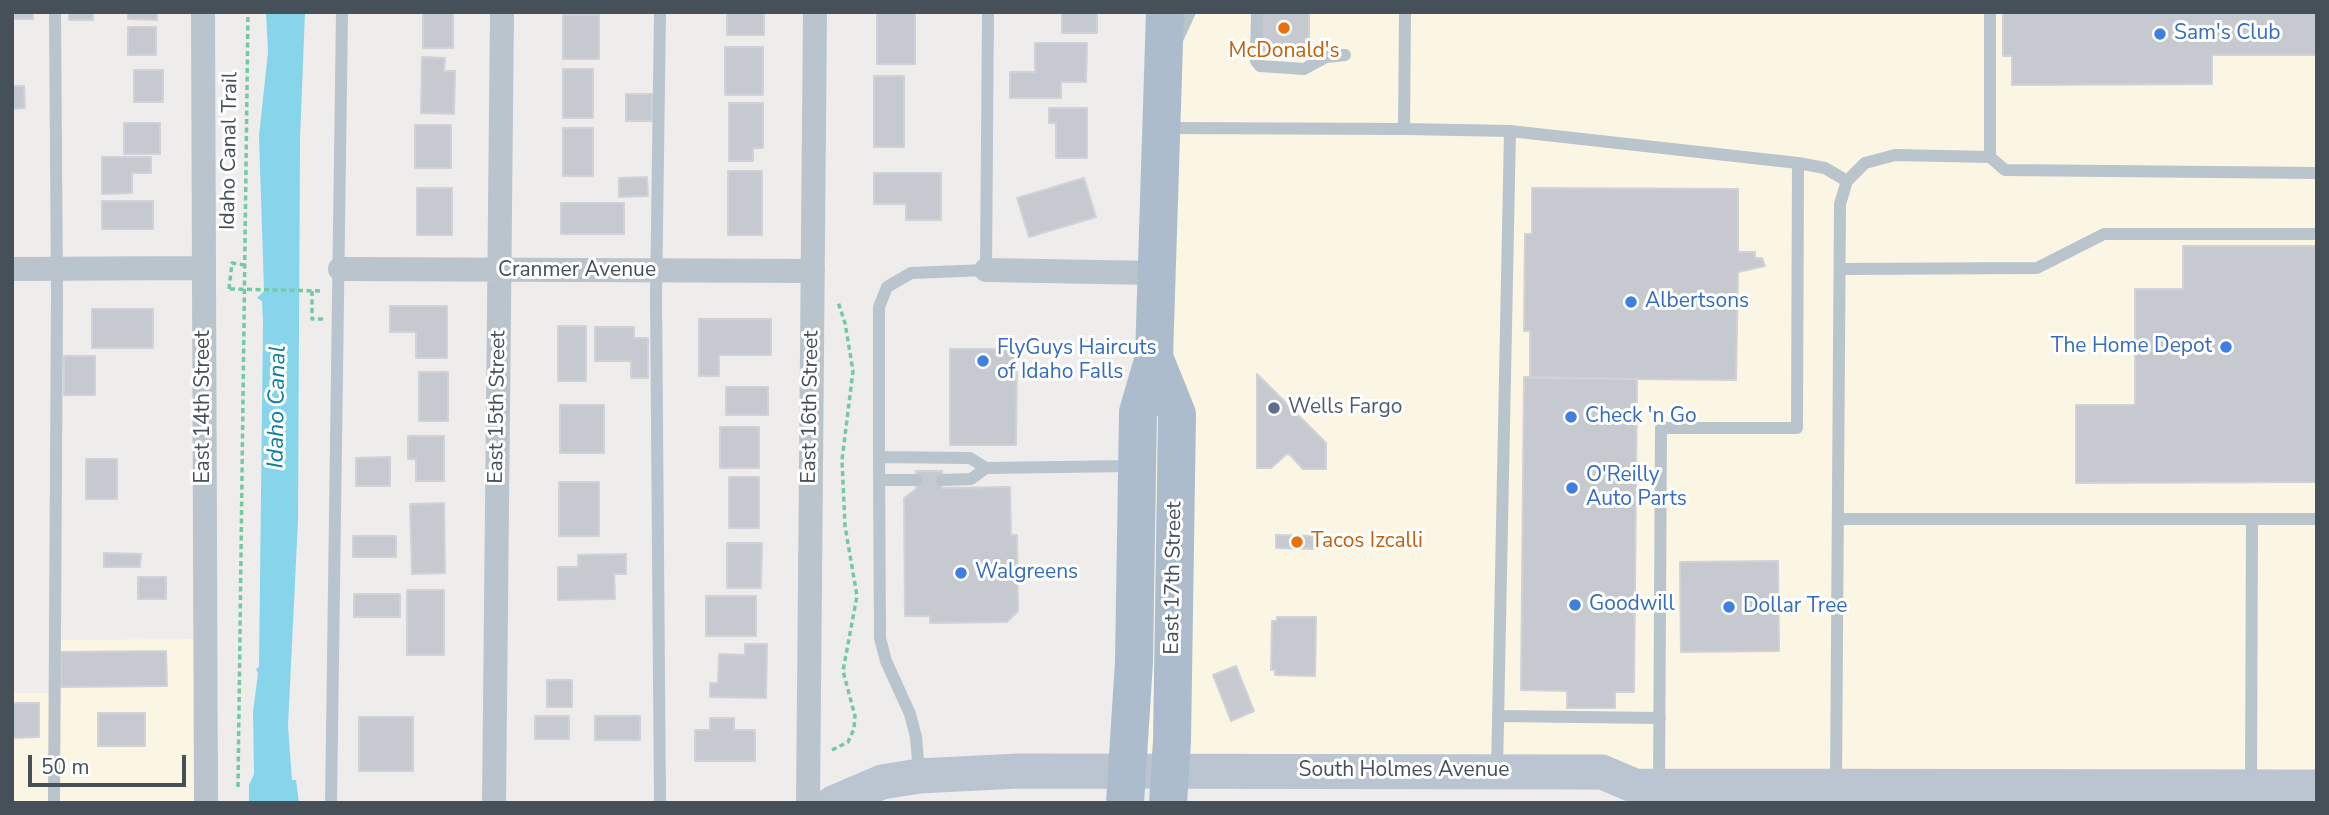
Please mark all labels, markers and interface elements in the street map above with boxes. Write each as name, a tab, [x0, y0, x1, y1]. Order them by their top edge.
marker: McDonald's	[1276, 20, 1292, 36]
place label: Sam's Club	[2174, 21, 2281, 47]
marker: Sam's Club	[2152, 26, 2168, 42]
place label: McDonald's	[1228, 39, 1340, 65]
street label: Idaho Canal Trail	[216, 72, 244, 230]
street label: Cranmer Avenue	[498, 258, 656, 284]
place label: Albertsons	[1645, 289, 1749, 315]
marker: Albertsons	[1623, 294, 1639, 310]
street label: East 14th Street	[191, 330, 217, 484]
street label: East 15th Street	[484, 330, 512, 484]
street label: East 16th Street	[797, 330, 825, 484]
place label: The Home Depot	[2051, 334, 2212, 360]
place label: FlyGuys Haircuts of Idaho Falls	[997, 336, 1157, 386]
marker: The Home Depot	[2218, 339, 2234, 355]
water label: Idaho Canal	[263, 345, 293, 469]
marker: FlyGuys Haircuts of Idaho Falls	[975, 353, 991, 369]
place label: Wells Fargo	[1288, 395, 1402, 421]
marker: Wells Fargo	[1266, 400, 1282, 416]
place label: Check 'n Go	[1585, 404, 1697, 430]
marker: Check 'n Go	[1563, 409, 1579, 425]
place label: O'Reilly Auto Parts	[1586, 463, 1687, 513]
marker: O'Reilly Auto Parts	[1564, 480, 1580, 496]
street label: East 17th Street	[1160, 501, 1188, 655]
place label: Tacos Izcalli	[1311, 529, 1423, 555]
marker: Tacos Izcalli	[1289, 534, 1305, 550]
place label: Walgreens	[975, 560, 1078, 586]
marker: Walgreens	[953, 565, 969, 581]
place label: Goodwill	[1589, 592, 1675, 618]
place label: Dollar Tree	[1743, 594, 1847, 620]
marker: Goodwill	[1567, 597, 1583, 613]
marker: Dollar Tree	[1721, 599, 1737, 615]
scale bar	[32, 742, 189, 786]
text: 50 m	[41, 753, 90, 781]
street label: South Holmes Avenue	[1298, 758, 1510, 784]

